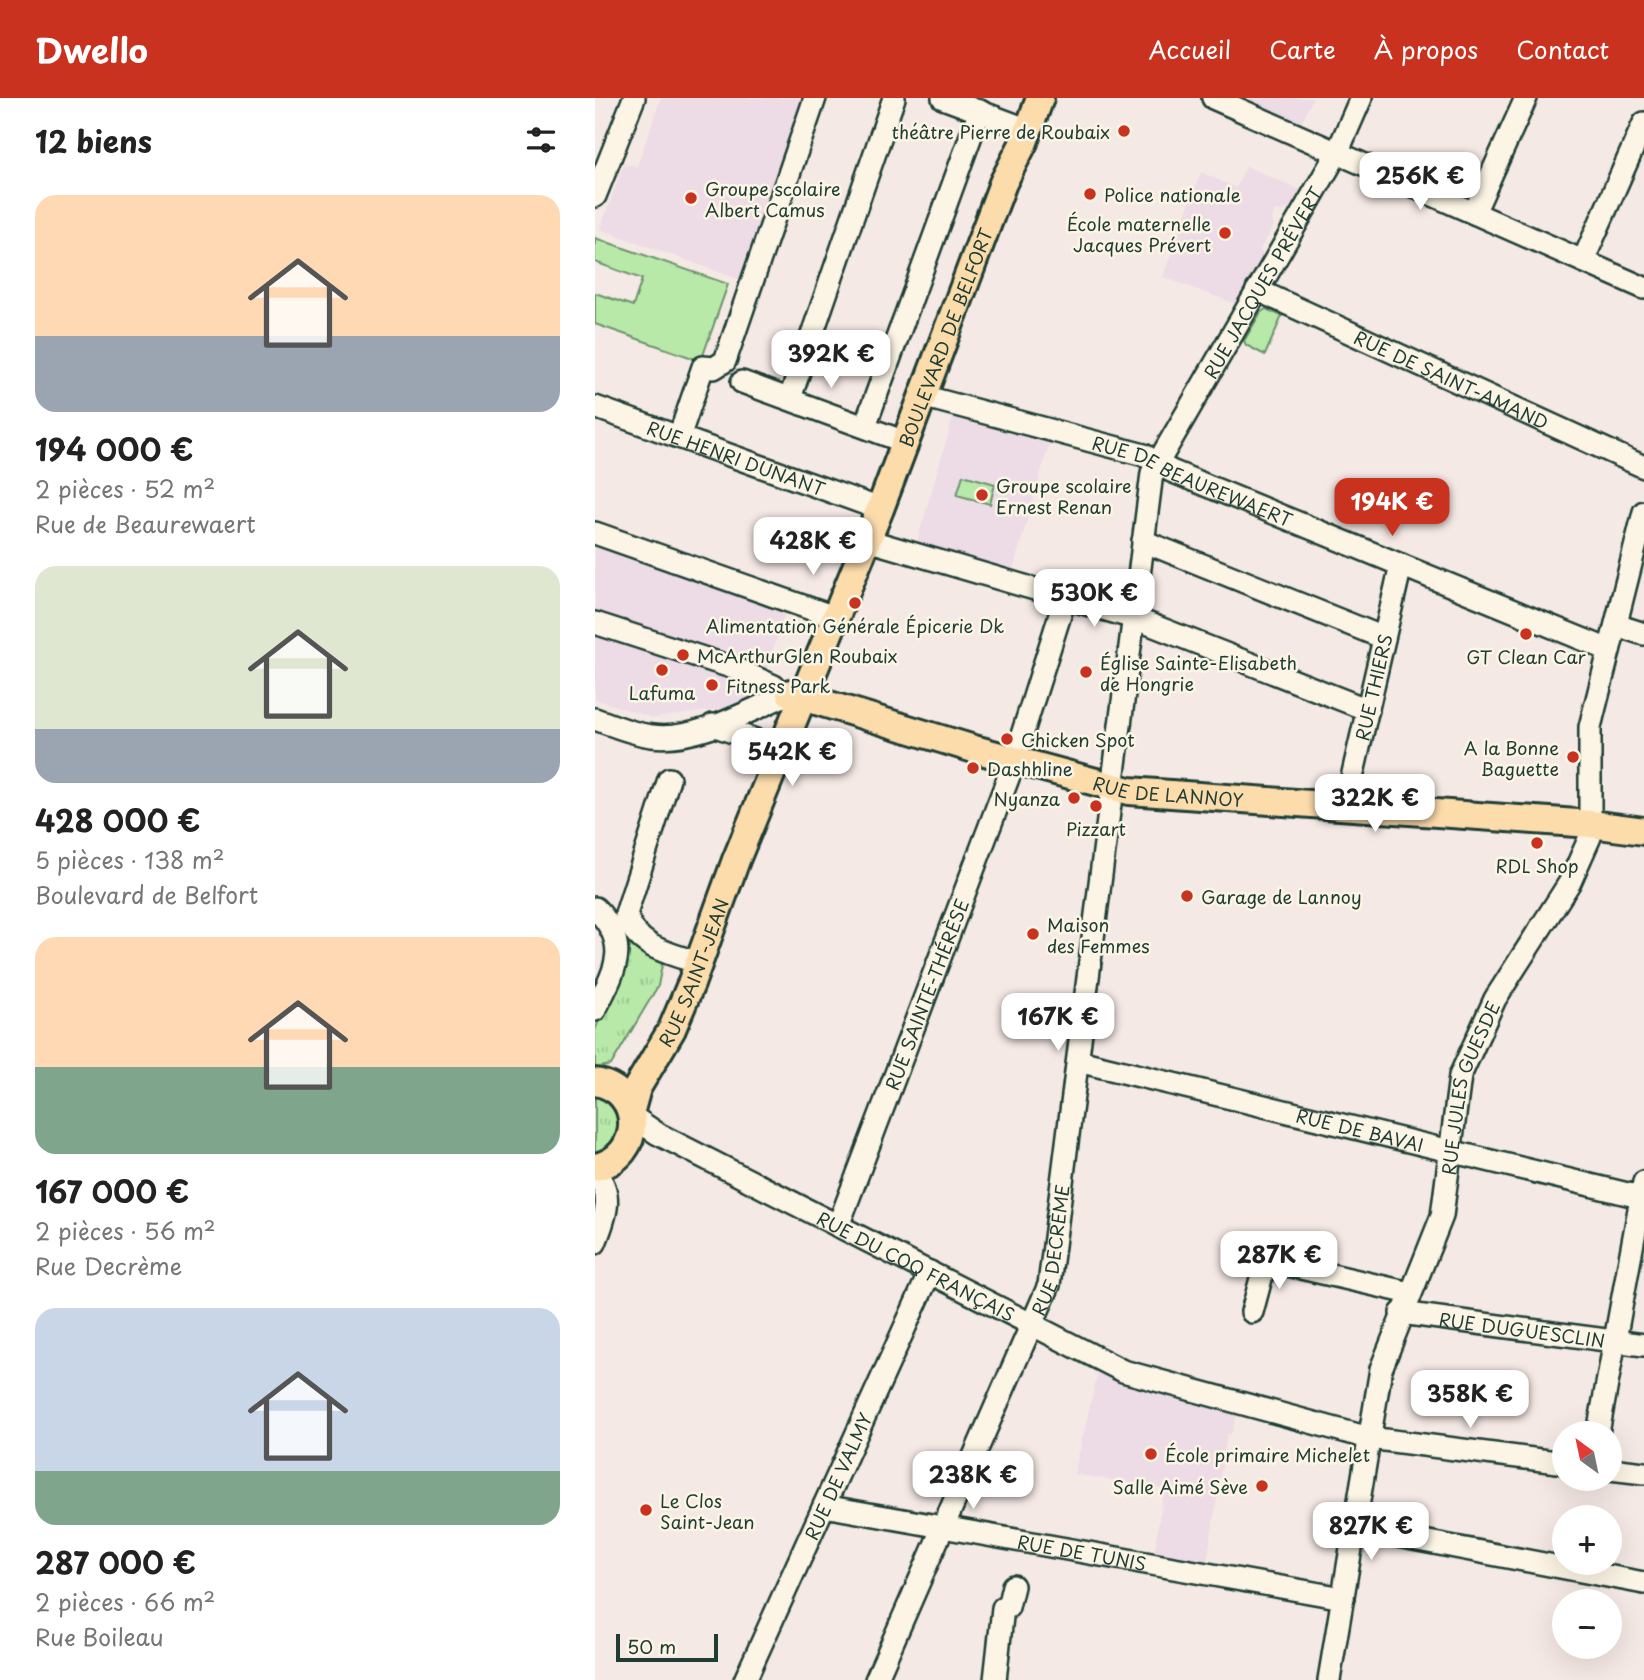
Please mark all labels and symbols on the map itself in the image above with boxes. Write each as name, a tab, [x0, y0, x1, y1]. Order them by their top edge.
place label: théâtre Pierre de Roubaix	[892, 118, 1110, 145]
marker: théâtre Pierre de Roubaix	[1116, 123, 1132, 139]
pin: 256K €	[1363, 152, 1477, 212]
place label: Groupe scolaire Albert Camus	[705, 175, 841, 223]
place label: Police nationale	[1104, 181, 1241, 208]
street label: RUE JACQUES PRÉVERT	[1196, 181, 1329, 383]
marker: Police nationale	[1082, 186, 1098, 202]
marker: Groupe scolaire Albert Camus	[683, 190, 699, 206]
place label: École maternelle Jacques Prévert	[1067, 210, 1211, 258]
street label: BOULEVARD DE BELFORT	[891, 223, 999, 451]
marker: École maternelle Jacques Prévert	[1217, 225, 1233, 241]
street label: RUE DE SAINT-AMAND	[1350, 323, 1553, 435]
pin: 392K €	[774, 330, 888, 390]
street label: RUE HENRI DUNANT	[643, 413, 830, 502]
street label: RUE DE BEAUREWAERT	[1089, 428, 1297, 533]
place label: Groupe scolaire Ernest Renan	[996, 472, 1132, 520]
pin: 194K €	[1335, 478, 1449, 538]
marker: Groupe scolaire Ernest Renan	[974, 487, 990, 503]
pin: 428K €	[756, 518, 870, 577]
pin: 530K €	[1037, 570, 1151, 629]
marker: Alimentation Générale Épicerie Dk	[847, 595, 863, 611]
place label: Alimentation Générale Épicerie Dk	[706, 612, 1004, 639]
marker: GT Clean Car	[1518, 626, 1534, 642]
street label: RUE THIERS	[1347, 631, 1398, 743]
place label: McArthurGlen Roubaix	[697, 642, 897, 669]
place label: GT Clean Car	[1466, 643, 1587, 670]
marker: McArthurGlen Roubaix	[675, 647, 691, 663]
place label: Église Sainte-Elisabeth de Hongrie	[1100, 649, 1297, 697]
marker: Lafuma	[654, 662, 670, 678]
marker: Église Sainte-Elisabeth de Hongrie	[1078, 664, 1094, 680]
place label: Fitness Park	[726, 672, 831, 699]
marker: Fitness Park	[704, 677, 720, 693]
place label: Lafuma	[629, 679, 696, 706]
place label: Chicken Spot	[1021, 726, 1135, 753]
pin: 542K €	[735, 728, 849, 788]
marker: Chicken Spot	[999, 731, 1015, 747]
place label: A la Bonne Baguette	[1464, 734, 1559, 782]
marker: A la Bonne Baguette	[1565, 749, 1581, 765]
place label: Dashhline	[987, 755, 1073, 782]
marker: Dashhline	[965, 760, 981, 776]
street label: RUE DE LANNOY	[1090, 768, 1244, 813]
pin: 322K €	[1318, 774, 1432, 834]
place label: Nyanza	[993, 785, 1061, 812]
marker: Nyanza	[1066, 790, 1082, 806]
marker: Pizzart	[1088, 798, 1104, 814]
place label: Pizzart	[1066, 815, 1126, 842]
marker: RDL Shop	[1529, 835, 1545, 851]
place label: RDL Shop	[1495, 852, 1579, 879]
place label: Garage de Lannoy	[1201, 883, 1362, 910]
marker: Garage de Lannoy	[1179, 888, 1195, 904]
street label: RUE SAINT-JEAN	[651, 894, 735, 1052]
street label: RUE SAINTE-THÉRÈSE	[877, 894, 975, 1094]
place label: Maison des Femmes	[1047, 911, 1150, 959]
marker: Maison des Femmes	[1025, 926, 1041, 942]
pin: 167K €	[1001, 993, 1115, 1053]
street label: RUE JULES GUESDE	[1434, 996, 1506, 1177]
street label: RUE DE BAVAI	[1293, 1101, 1426, 1158]
street label: RUE DECRÈME	[1024, 1183, 1075, 1320]
street label: RUE DU COQ FRANÇAIS	[813, 1204, 1020, 1327]
pin: 287K €	[1222, 1232, 1336, 1291]
street label: RUE DUGUESCLIN	[1437, 1305, 1607, 1353]
pin: 358K €	[1413, 1370, 1527, 1430]
street label: RUE DE VALMY	[797, 1408, 878, 1544]
north arrow	[1552, 1421, 1622, 1491]
place label: École primaire Michelet	[1165, 1441, 1370, 1468]
marker: École primaire Michelet	[1143, 1446, 1159, 1462]
pin: 238K €	[916, 1452, 1030, 1511]
place label: Salle Aimé Sève	[1113, 1473, 1248, 1500]
marker: Salle Aimé Sève	[1254, 1478, 1270, 1494]
place label: Le Clos Saint-Jean	[660, 1487, 755, 1535]
marker: Le Clos Saint-Jean	[638, 1502, 654, 1518]
pin: 827K €	[1314, 1502, 1428, 1562]
street label: RUE DE TUNIS	[1015, 1527, 1149, 1576]
scale bar	[616, 1631, 717, 1663]

